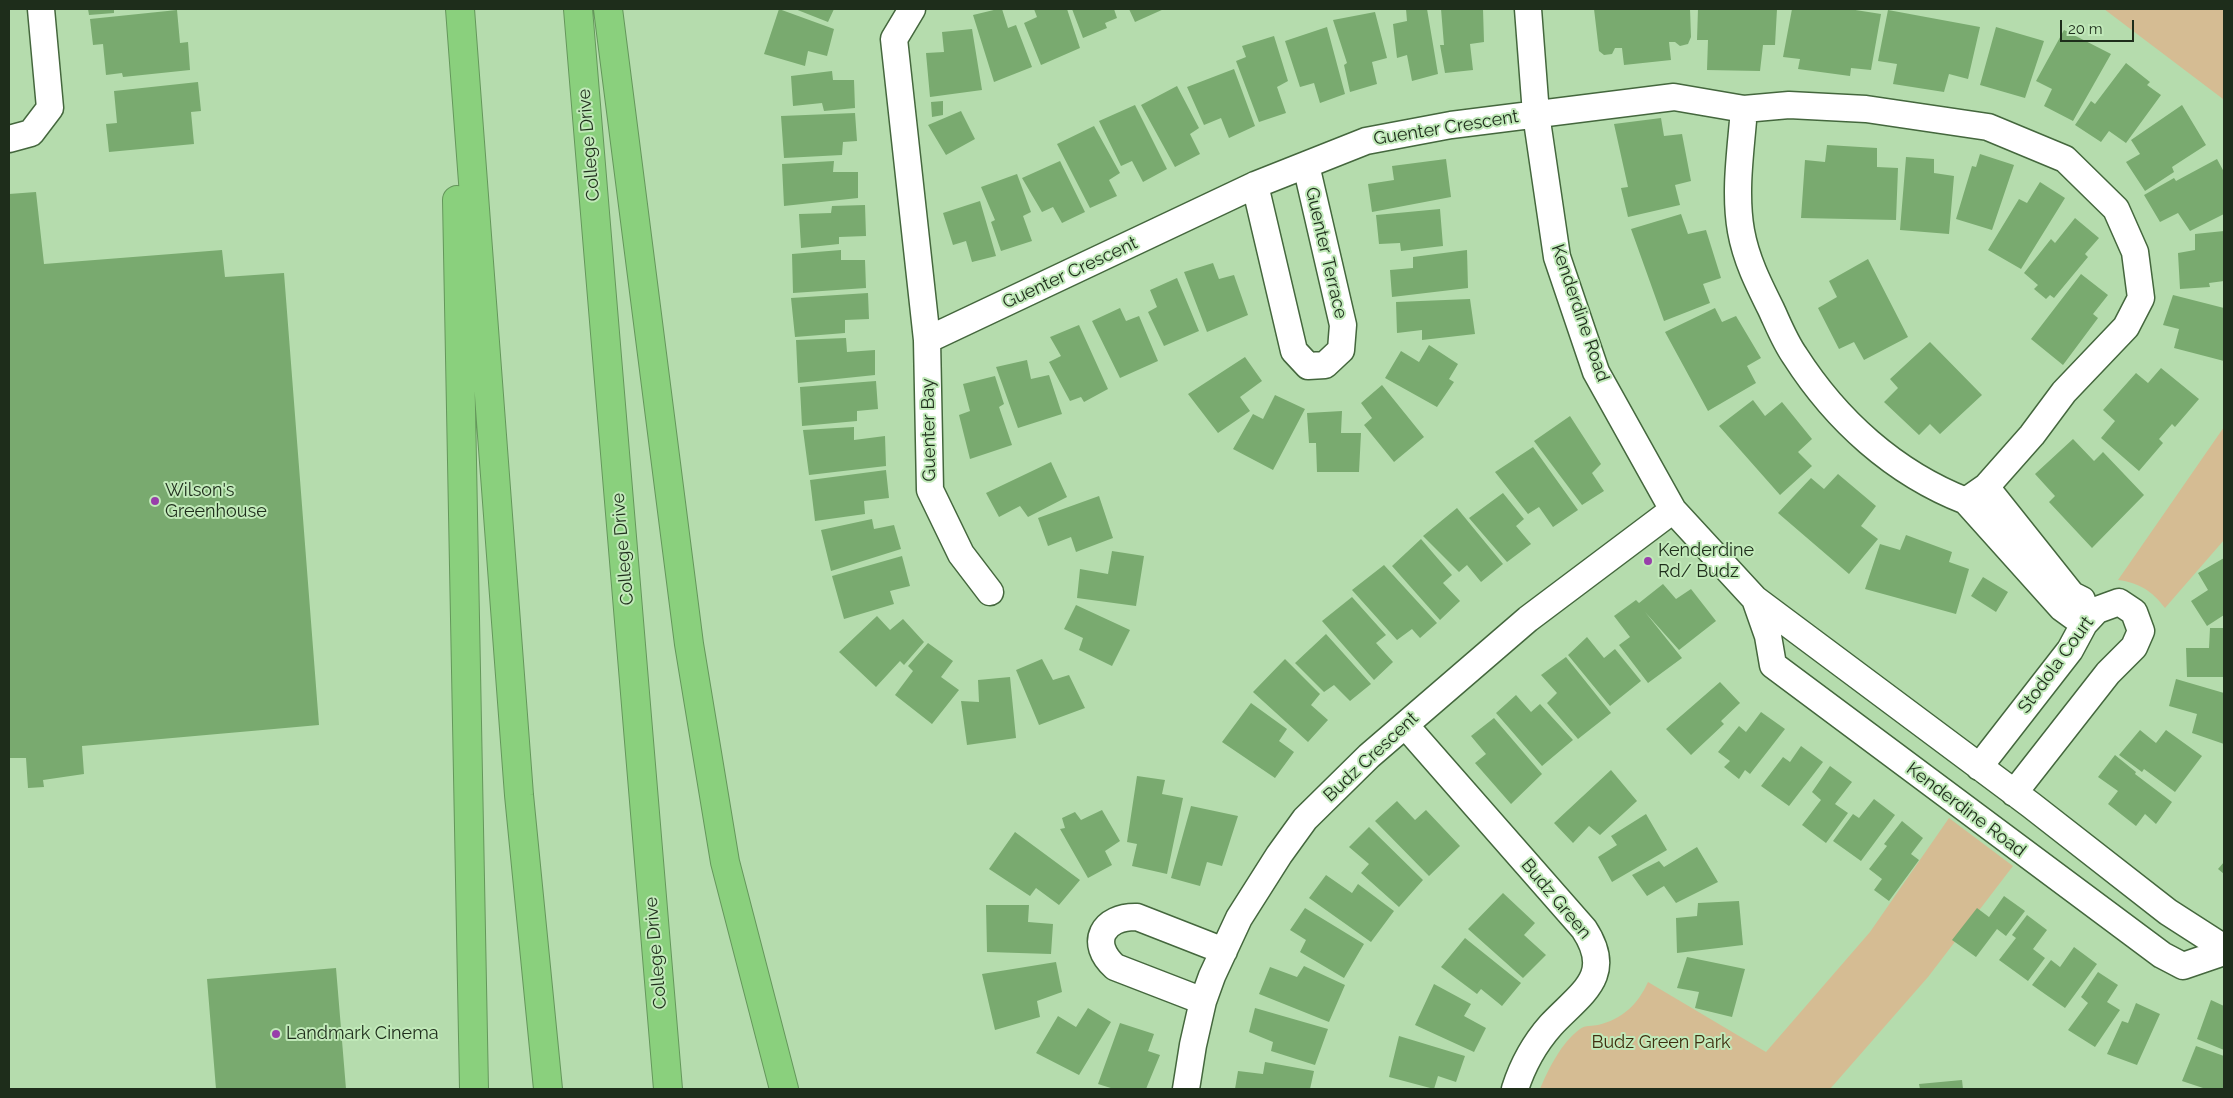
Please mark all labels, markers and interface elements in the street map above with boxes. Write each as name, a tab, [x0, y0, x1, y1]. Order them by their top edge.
scale bar	[2063, 10, 2137, 42]
text: 20 m	[2068, 20, 2103, 38]
street label: College Drive	[573, 88, 605, 202]
street label: Guenter Crescent	[1372, 106, 1520, 150]
street label: Guenter Terrace	[1300, 185, 1352, 321]
street label: Guenter Crescent	[999, 232, 1141, 314]
street label: Kenderdine Road	[1546, 241, 1614, 385]
street label: Guenter Bay	[917, 378, 941, 482]
place label: Wilson's Greenhouse	[165, 480, 267, 522]
street label: College Drive	[607, 492, 639, 606]
marker: Wilson's Greenhouse	[149, 495, 161, 507]
place label: Kenderdine Rd/ Budz	[1658, 540, 1754, 582]
marker: Kenderdine Rd/ Budz	[1642, 555, 1654, 567]
street label: Stodola Court	[2014, 612, 2098, 718]
street label: Budz Crescent	[1319, 708, 1423, 806]
street label: Kenderdine Road	[1902, 758, 2030, 862]
street label: Budz Green	[1516, 855, 1596, 943]
street label: College Drive	[640, 896, 672, 1010]
place label: Landmark Cinema	[286, 1023, 438, 1045]
marker: Landmark Cinema	[270, 1028, 282, 1040]
park label: Budz Green Park	[1591, 1032, 1731, 1054]

